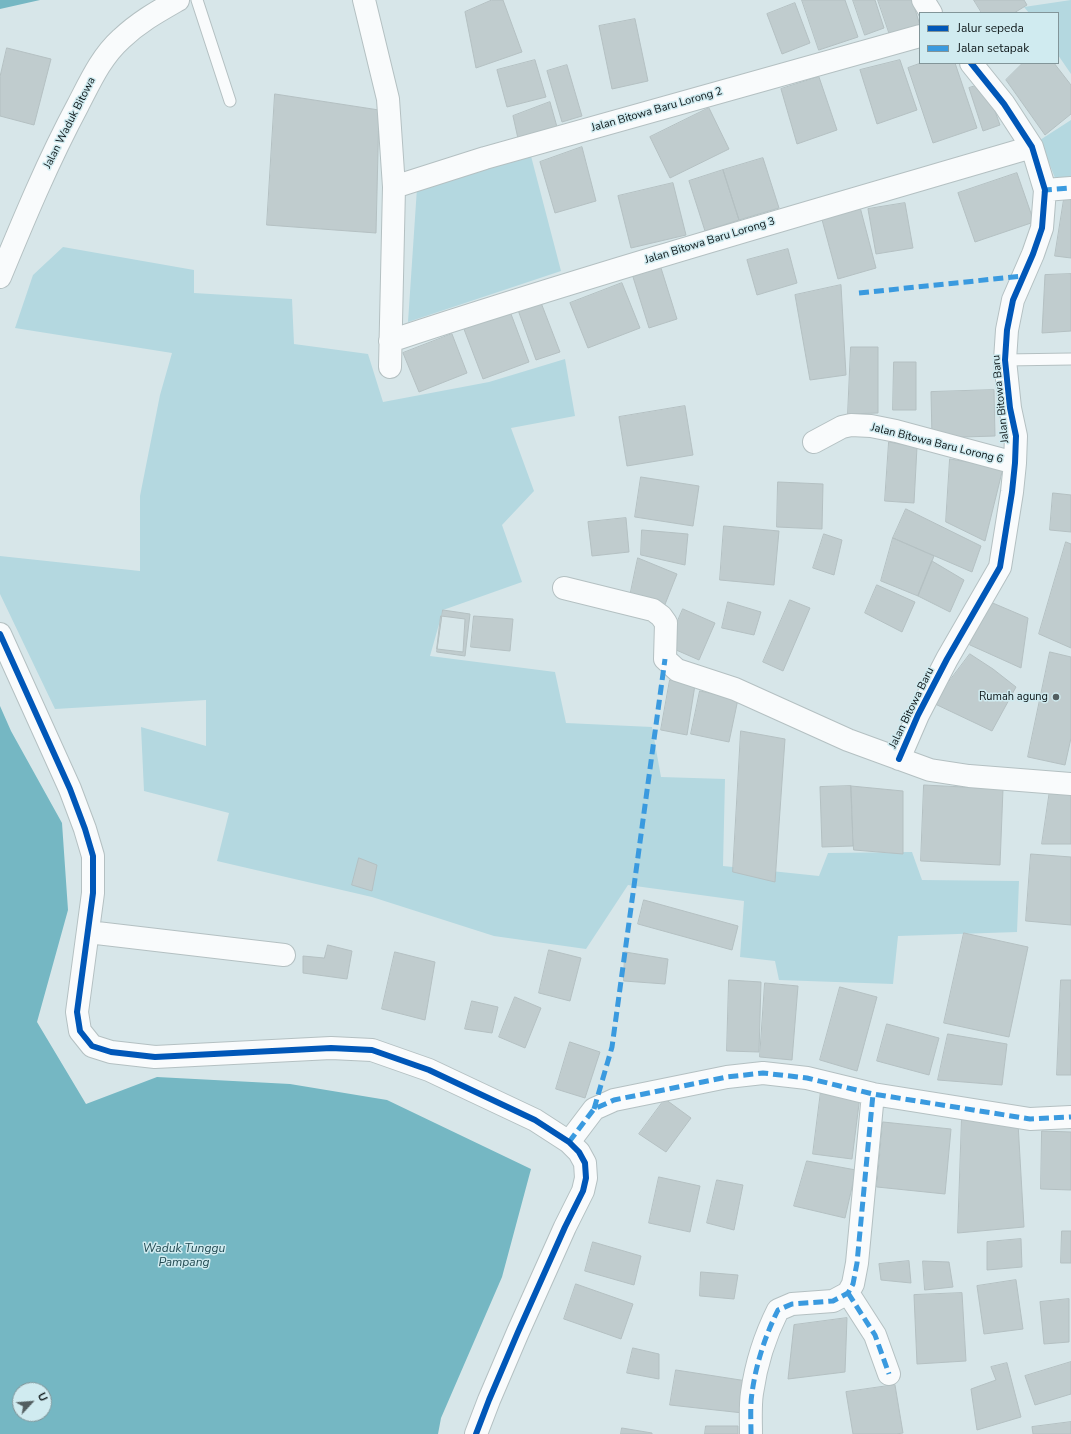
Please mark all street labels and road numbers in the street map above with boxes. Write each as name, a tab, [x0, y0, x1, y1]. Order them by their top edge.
street label: Jalan Waduk Bitowa	[41, 75, 99, 171]
street label: Jalan Bitowa Baru Lorong 2	[590, 85, 724, 135]
street label: Jalan Bitowa Baru Lorong 3	[643, 215, 777, 267]
street label: Jalan Bitowa Baru	[990, 354, 1012, 444]
street label: Jalan Bitowa Baru Lorong 6	[870, 421, 1004, 467]
street label: Jalan Bitowa Baru	[887, 665, 937, 751]

